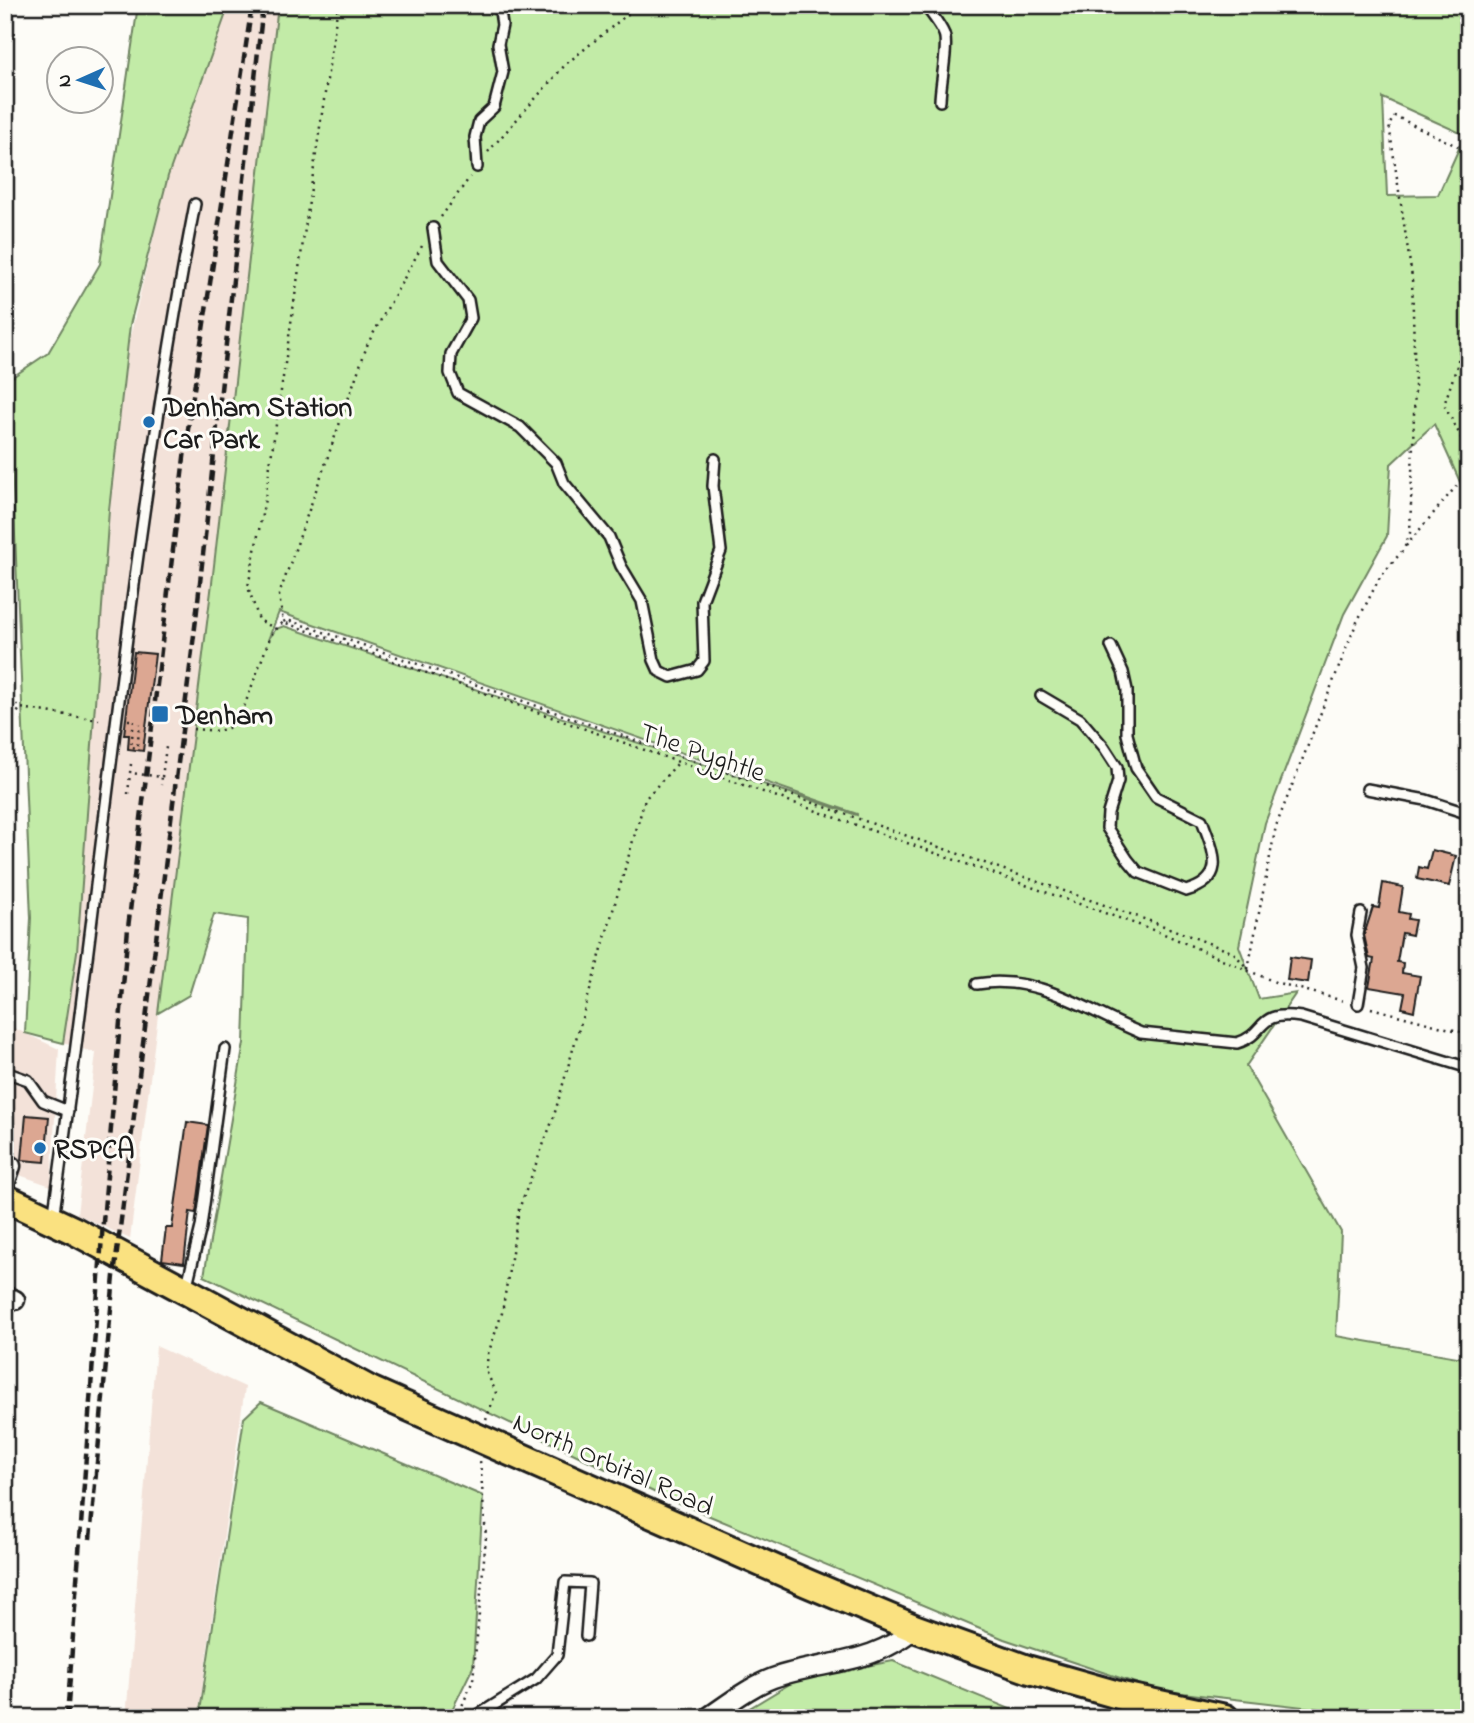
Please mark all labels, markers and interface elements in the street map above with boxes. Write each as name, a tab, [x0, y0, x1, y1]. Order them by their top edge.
north arrow	[46, 46, 116, 116]
text: N	[52, 73, 79, 88]
place label: Denham Station Car Park	[161, 389, 353, 462]
marker: Denham Station Car Park	[141, 414, 157, 430]
place label: Denham	[174, 697, 273, 738]
marker: Denham	[150, 704, 170, 724]
street label: The Pyghtle	[634, 714, 771, 795]
place label: RSPCA	[54, 1131, 135, 1172]
marker: RSPCA	[32, 1140, 48, 1156]
street label: North Orbital Road	[506, 1404, 720, 1529]

